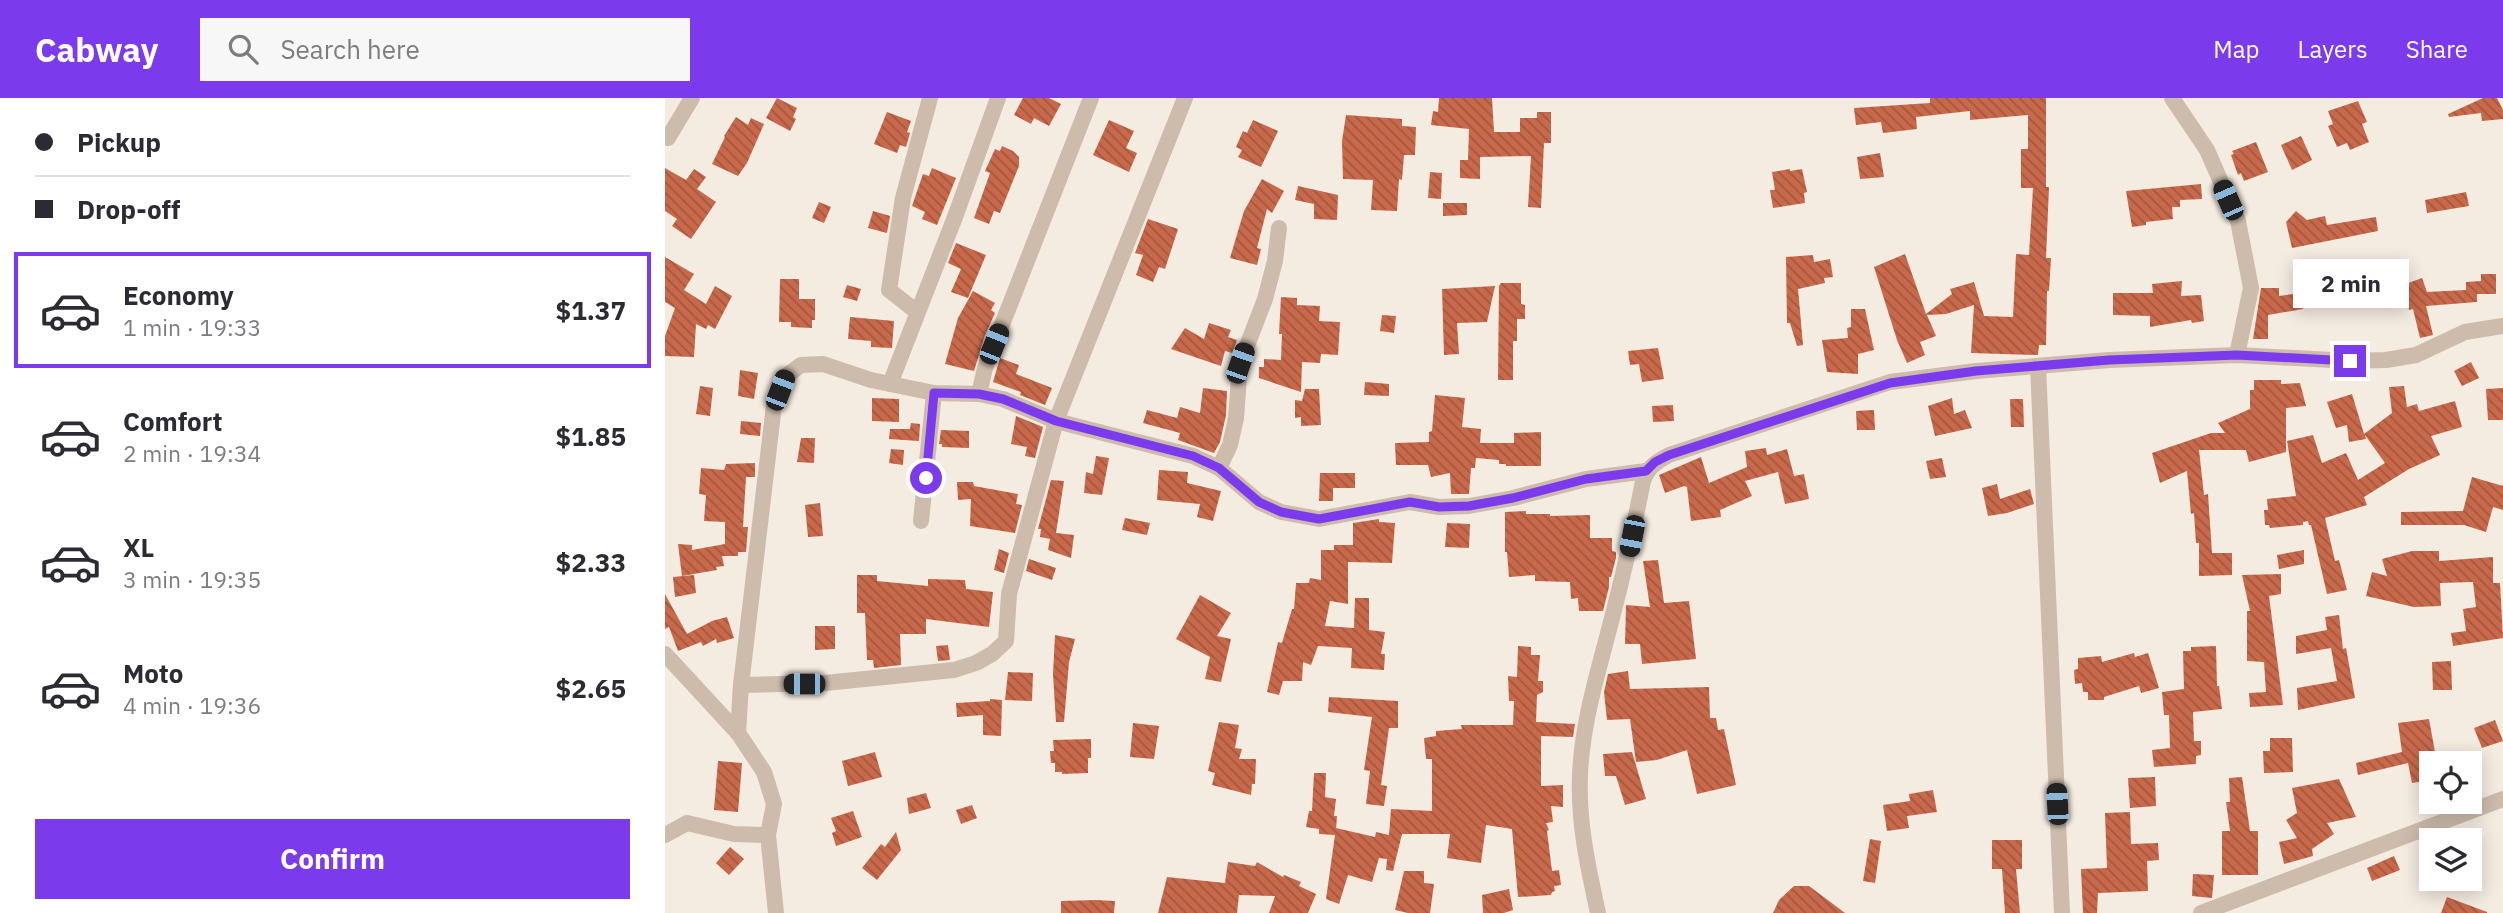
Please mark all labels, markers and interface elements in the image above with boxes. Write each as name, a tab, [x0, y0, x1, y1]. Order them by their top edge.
search box	[200, 18, 690, 81]
text: Cabway	[35, 28, 158, 71]
icon: search	[224, 30, 262, 68]
text: Search here	[280, 32, 420, 66]
text: Map	[2213, 33, 2260, 65]
text: Layers	[2298, 33, 2368, 65]
text: Share	[2406, 33, 2468, 65]
text: Pickup	[77, 125, 161, 159]
car	[2210, 177, 2247, 223]
text: Drop-off	[77, 192, 180, 226]
callout: 2 min	[2292, 260, 2408, 308]
text: 2 min	[2321, 268, 2381, 298]
text: Economy	[123, 278, 234, 312]
icon: car	[39, 279, 102, 342]
text: $1.37	[556, 293, 626, 327]
text: 1 min · 19:33	[123, 312, 261, 342]
car	[977, 321, 1012, 367]
car	[1224, 340, 1257, 386]
route end	[2334, 345, 2366, 377]
car	[763, 367, 798, 413]
text: Comfort	[123, 404, 222, 438]
icon: car	[39, 405, 102, 468]
text: $1.85	[556, 419, 626, 453]
text: 2 min · 19:34	[123, 438, 261, 468]
route start	[910, 462, 942, 494]
car	[1618, 513, 1647, 559]
text: XL	[123, 530, 154, 564]
icon: car	[39, 531, 102, 594]
text: $2.33	[556, 545, 626, 579]
text: 3 min · 19:35	[123, 564, 261, 594]
text: Moto	[123, 656, 183, 690]
icon: car	[39, 657, 102, 720]
text: $2.65	[556, 671, 626, 705]
car	[784, 674, 826, 695]
text: 4 min · 19:36	[123, 690, 261, 720]
map controls	[2419, 751, 2482, 891]
button: locate	[2419, 751, 2482, 814]
car	[2046, 782, 2069, 826]
button: Confirm	[35, 819, 630, 899]
button: layers	[2419, 828, 2482, 891]

